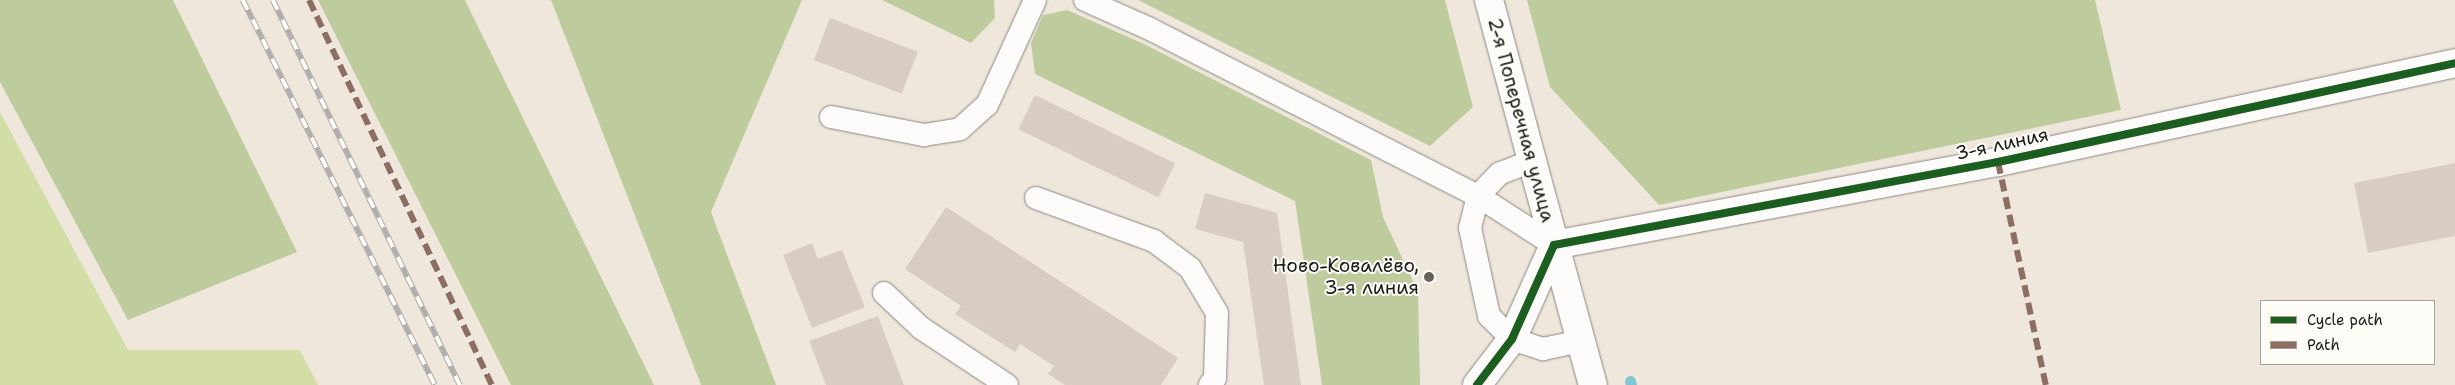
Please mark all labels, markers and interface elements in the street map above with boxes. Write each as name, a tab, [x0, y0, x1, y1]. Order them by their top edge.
street label: 2-я Поперечная улица	[1483, 15, 1559, 225]
street label: 3-я линия	[1953, 123, 2051, 165]
place label: Ново-Ковалёво, 3-я линия	[1273, 255, 1419, 299]
marker: Ново-Ковалёво, 3-я линия	[1423, 271, 1435, 283]
legend	[2260, 300, 2435, 365]
text: Cycle path	[2307, 310, 2383, 330]
text: Path	[2307, 335, 2340, 355]

